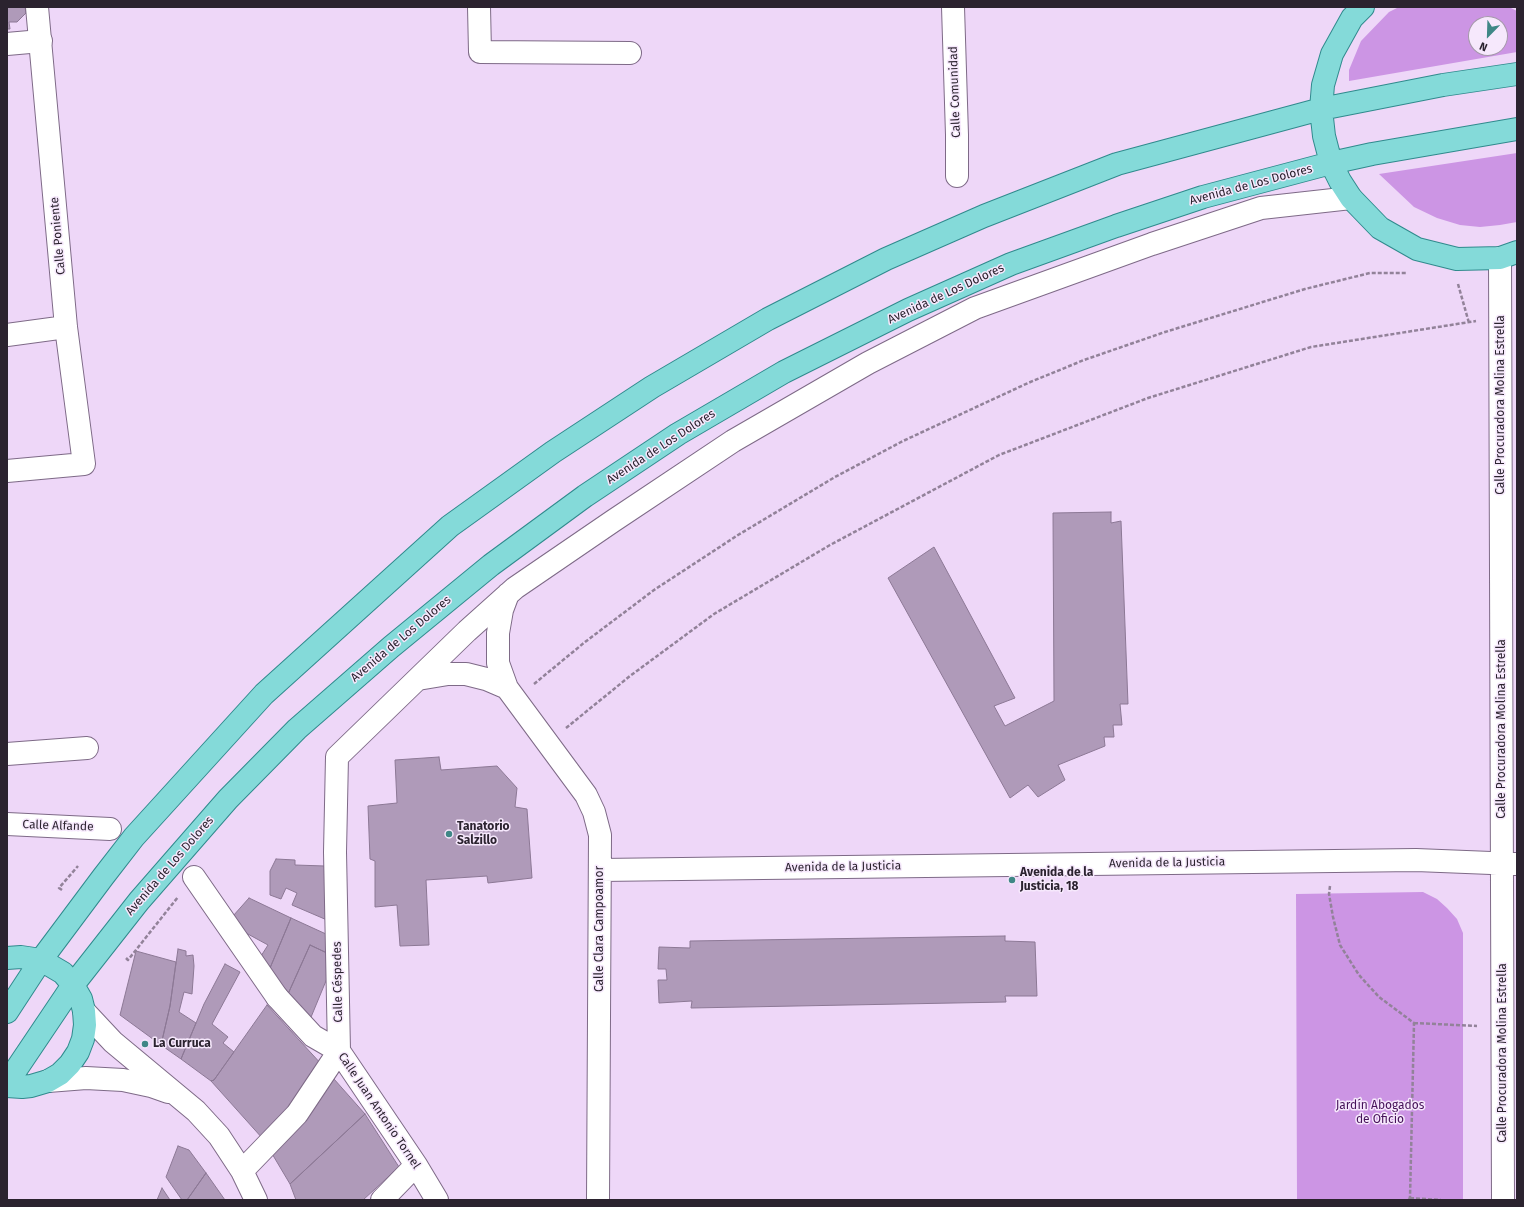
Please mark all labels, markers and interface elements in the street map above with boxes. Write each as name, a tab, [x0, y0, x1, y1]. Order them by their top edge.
north arrow	[1468, 16, 1508, 56]
text: N	[1478, 39, 1489, 54]
street label: Calle Comunidad	[946, 46, 964, 138]
street label: Avenida de Los Dolores	[1188, 162, 1314, 208]
street label: Calle Poniente	[47, 197, 69, 275]
street label: Avenida de Los Dolores	[886, 261, 1006, 327]
street label: Calle Procuradora Molina Estrella	[1494, 315, 1508, 495]
street label: Avenida de Los Dolores	[604, 406, 718, 488]
street label: Avenida de Los Dolores	[348, 593, 454, 685]
street label: Calle Procuradora Molina Estrella	[1495, 639, 1509, 819]
street label: Avenida de Los Dolores	[123, 814, 217, 918]
street label: Calle Alfande	[22, 818, 94, 834]
place label: Tanatorio Salzillo	[457, 820, 510, 848]
marker: Tanatorio Salzillo	[444, 829, 454, 839]
street label: Avenida de la Justicia	[1109, 855, 1225, 871]
street label: Avenida de la Justicia	[785, 859, 901, 875]
street label: Calle Clara Campoamor	[593, 866, 607, 992]
place label: Avenida de la Justicia, 18	[1020, 866, 1093, 894]
marker: Avenida de la Justicia, 18	[1007, 875, 1017, 885]
street label: Calle Céspedes	[330, 941, 346, 1023]
street label: Calle Procuradora Molina Estrella	[1496, 963, 1510, 1143]
place label: La Curruca	[153, 1037, 211, 1051]
marker: La Curruca	[140, 1039, 150, 1049]
street label: Calle Juan Antonio Tornel	[335, 1050, 423, 1172]
park label: Jardín Abogados de Oficio	[1336, 1099, 1424, 1127]

